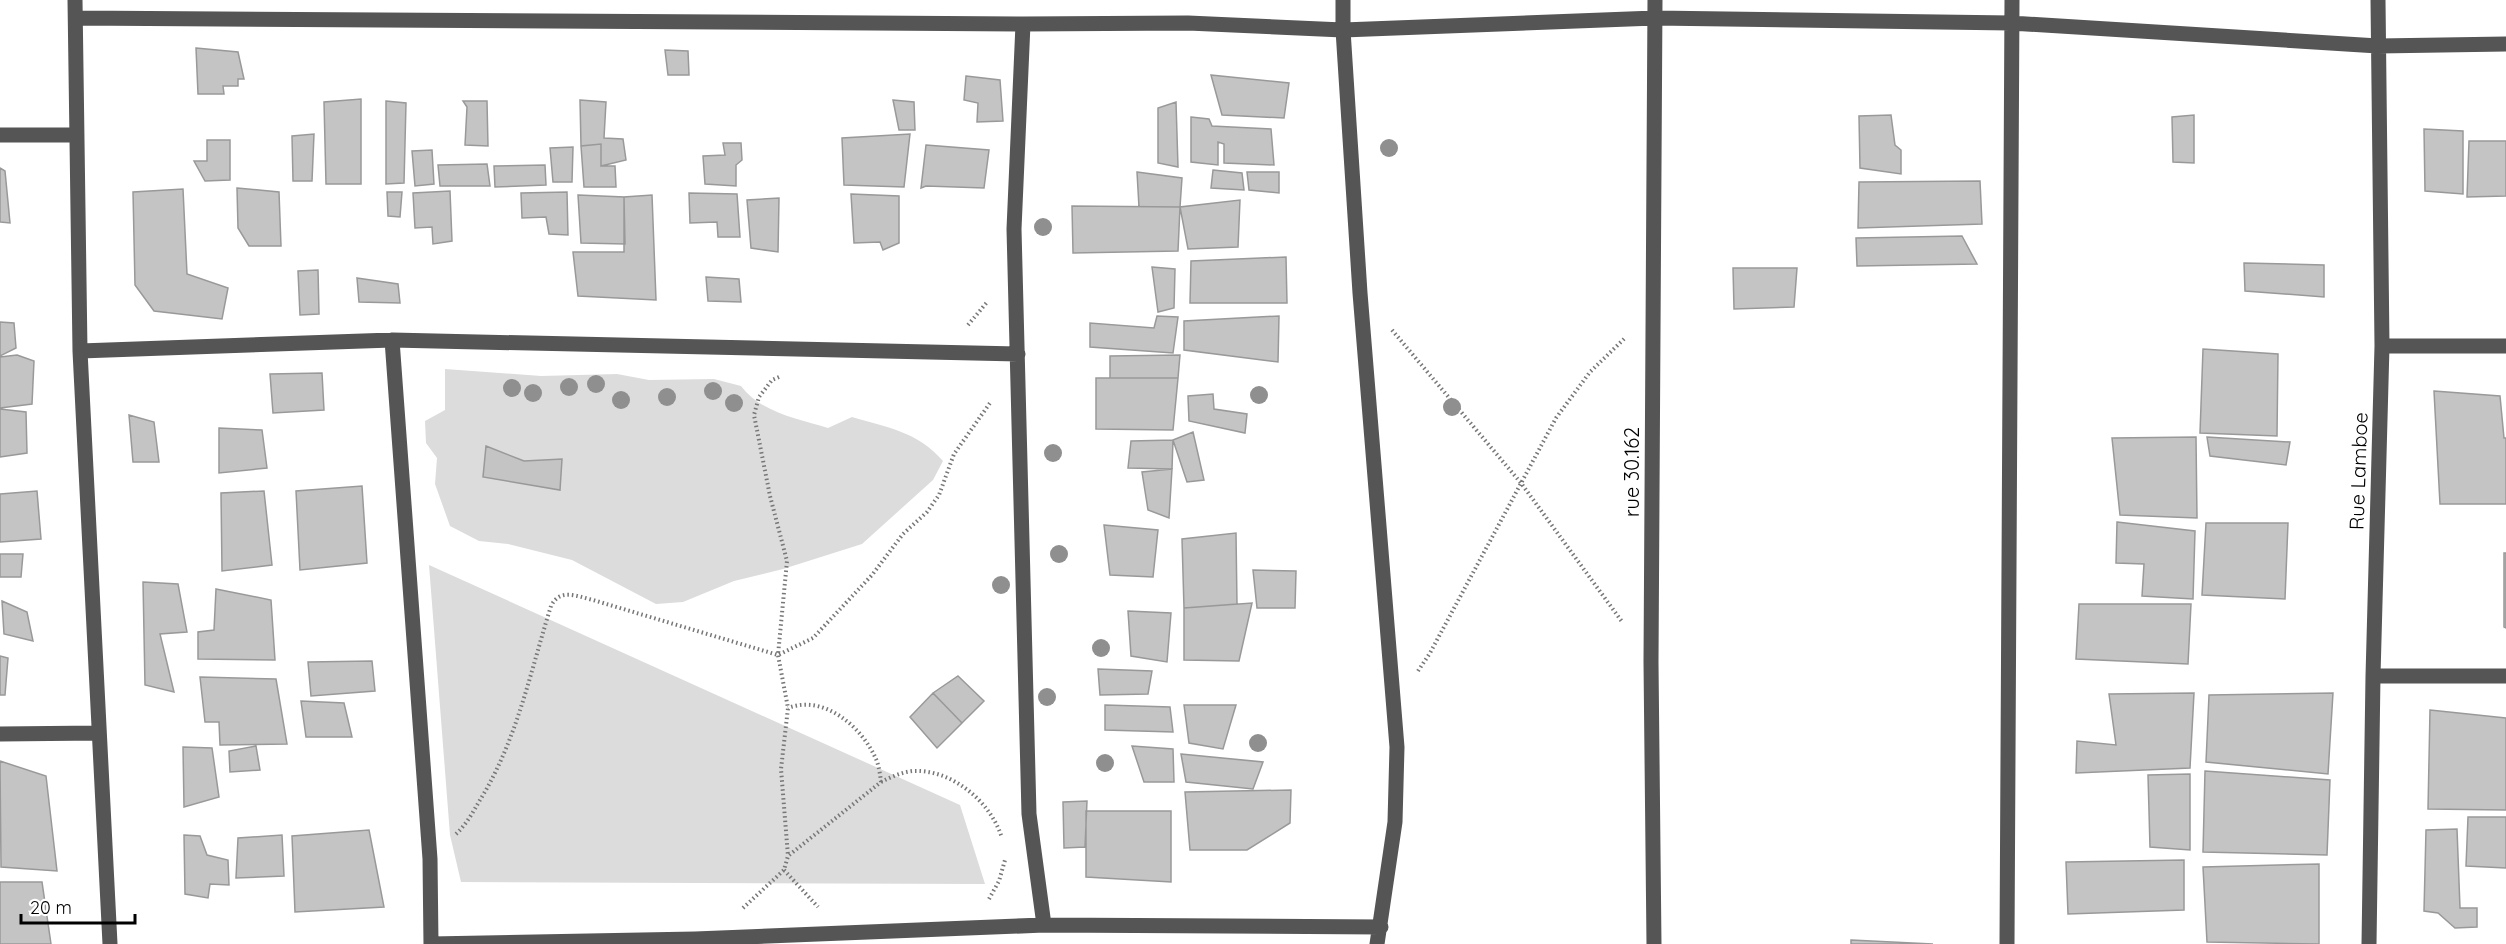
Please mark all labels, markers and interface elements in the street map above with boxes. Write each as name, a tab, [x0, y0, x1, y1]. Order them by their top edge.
street label: Rue Lamboe	[2343, 412, 2373, 530]
street label: rue 30.162	[1619, 427, 1644, 517]
scale bar	[21, 887, 135, 925]
text: 20 m	[30, 896, 72, 919]

